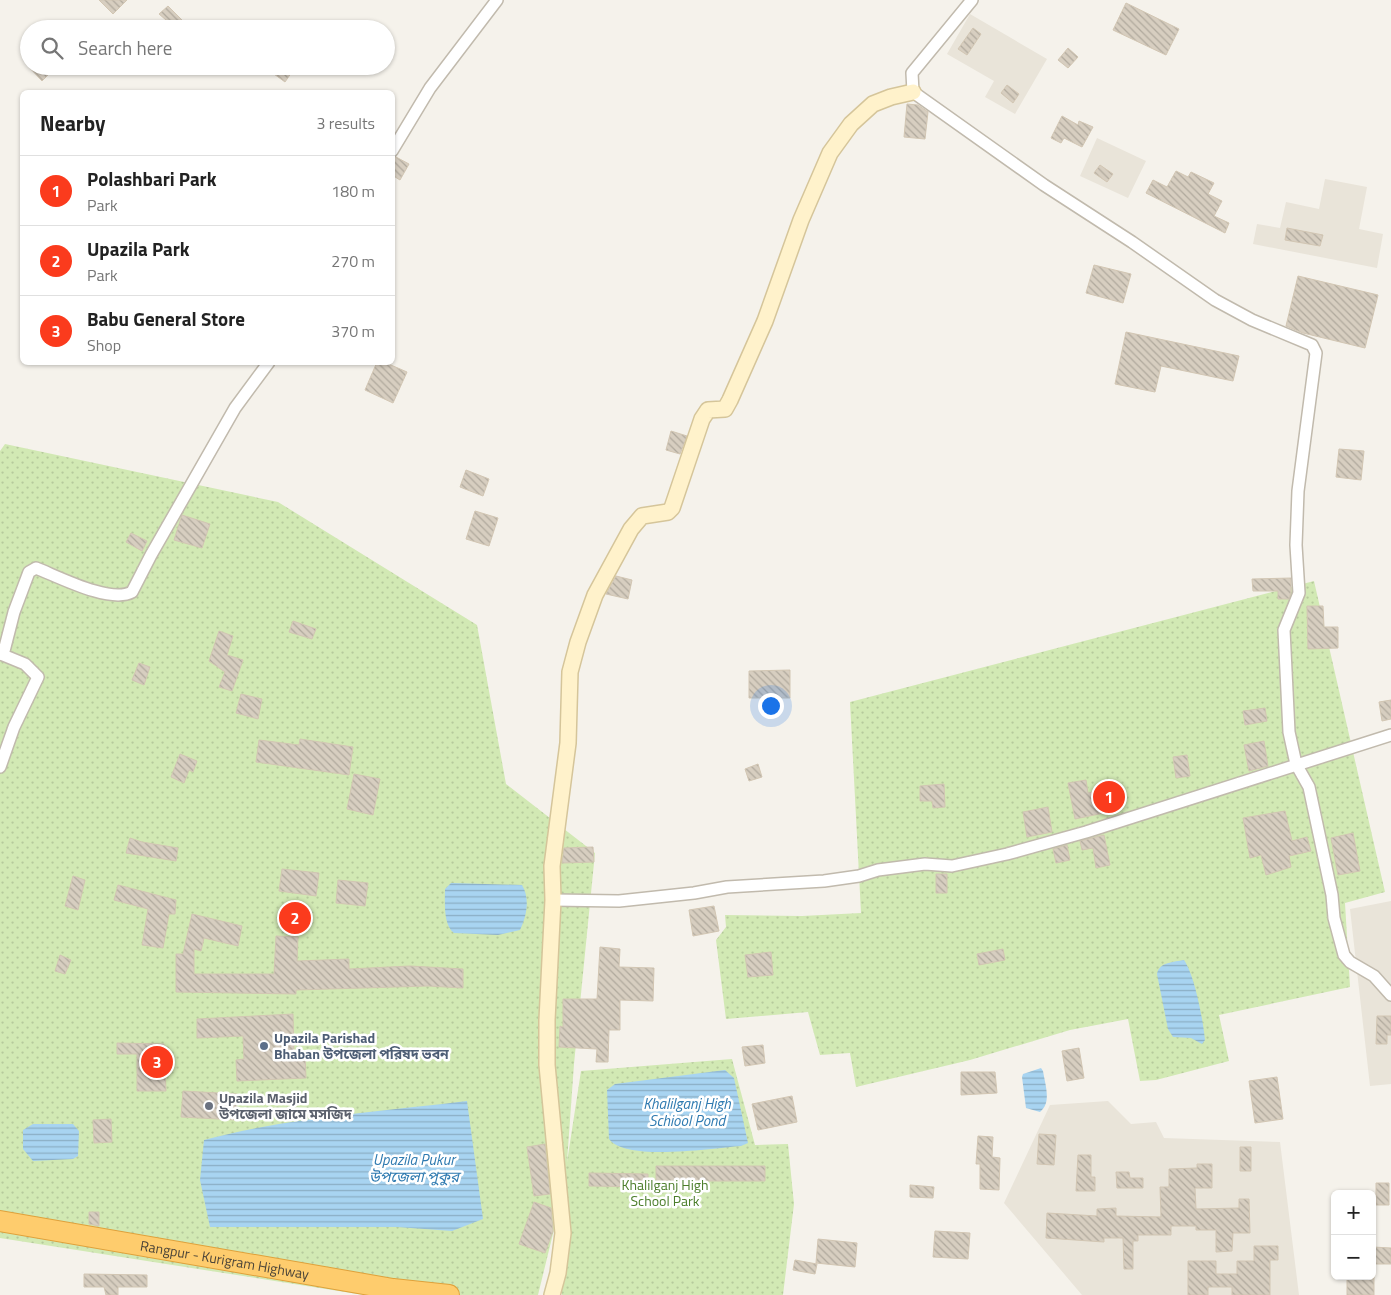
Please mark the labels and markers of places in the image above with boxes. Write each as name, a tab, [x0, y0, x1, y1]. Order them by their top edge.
pin: 1	[1093, 778, 1125, 816]
pin: 2	[279, 899, 311, 937]
place label: Upazila Parishad Bhaban উপজেলা পরিষদ ভবন	[274, 1027, 449, 1064]
marker: Upazila Parishad Bhaban উপজেলা পরিষদ ভবন	[258, 1040, 270, 1052]
pin: 3	[141, 1043, 173, 1081]
place label: Upazila Masjid উপজেলা জামে মসজিদ	[218, 1087, 353, 1124]
marker: Upazila Masjid উপজেলা জামে মসজিদ	[203, 1100, 215, 1112]

